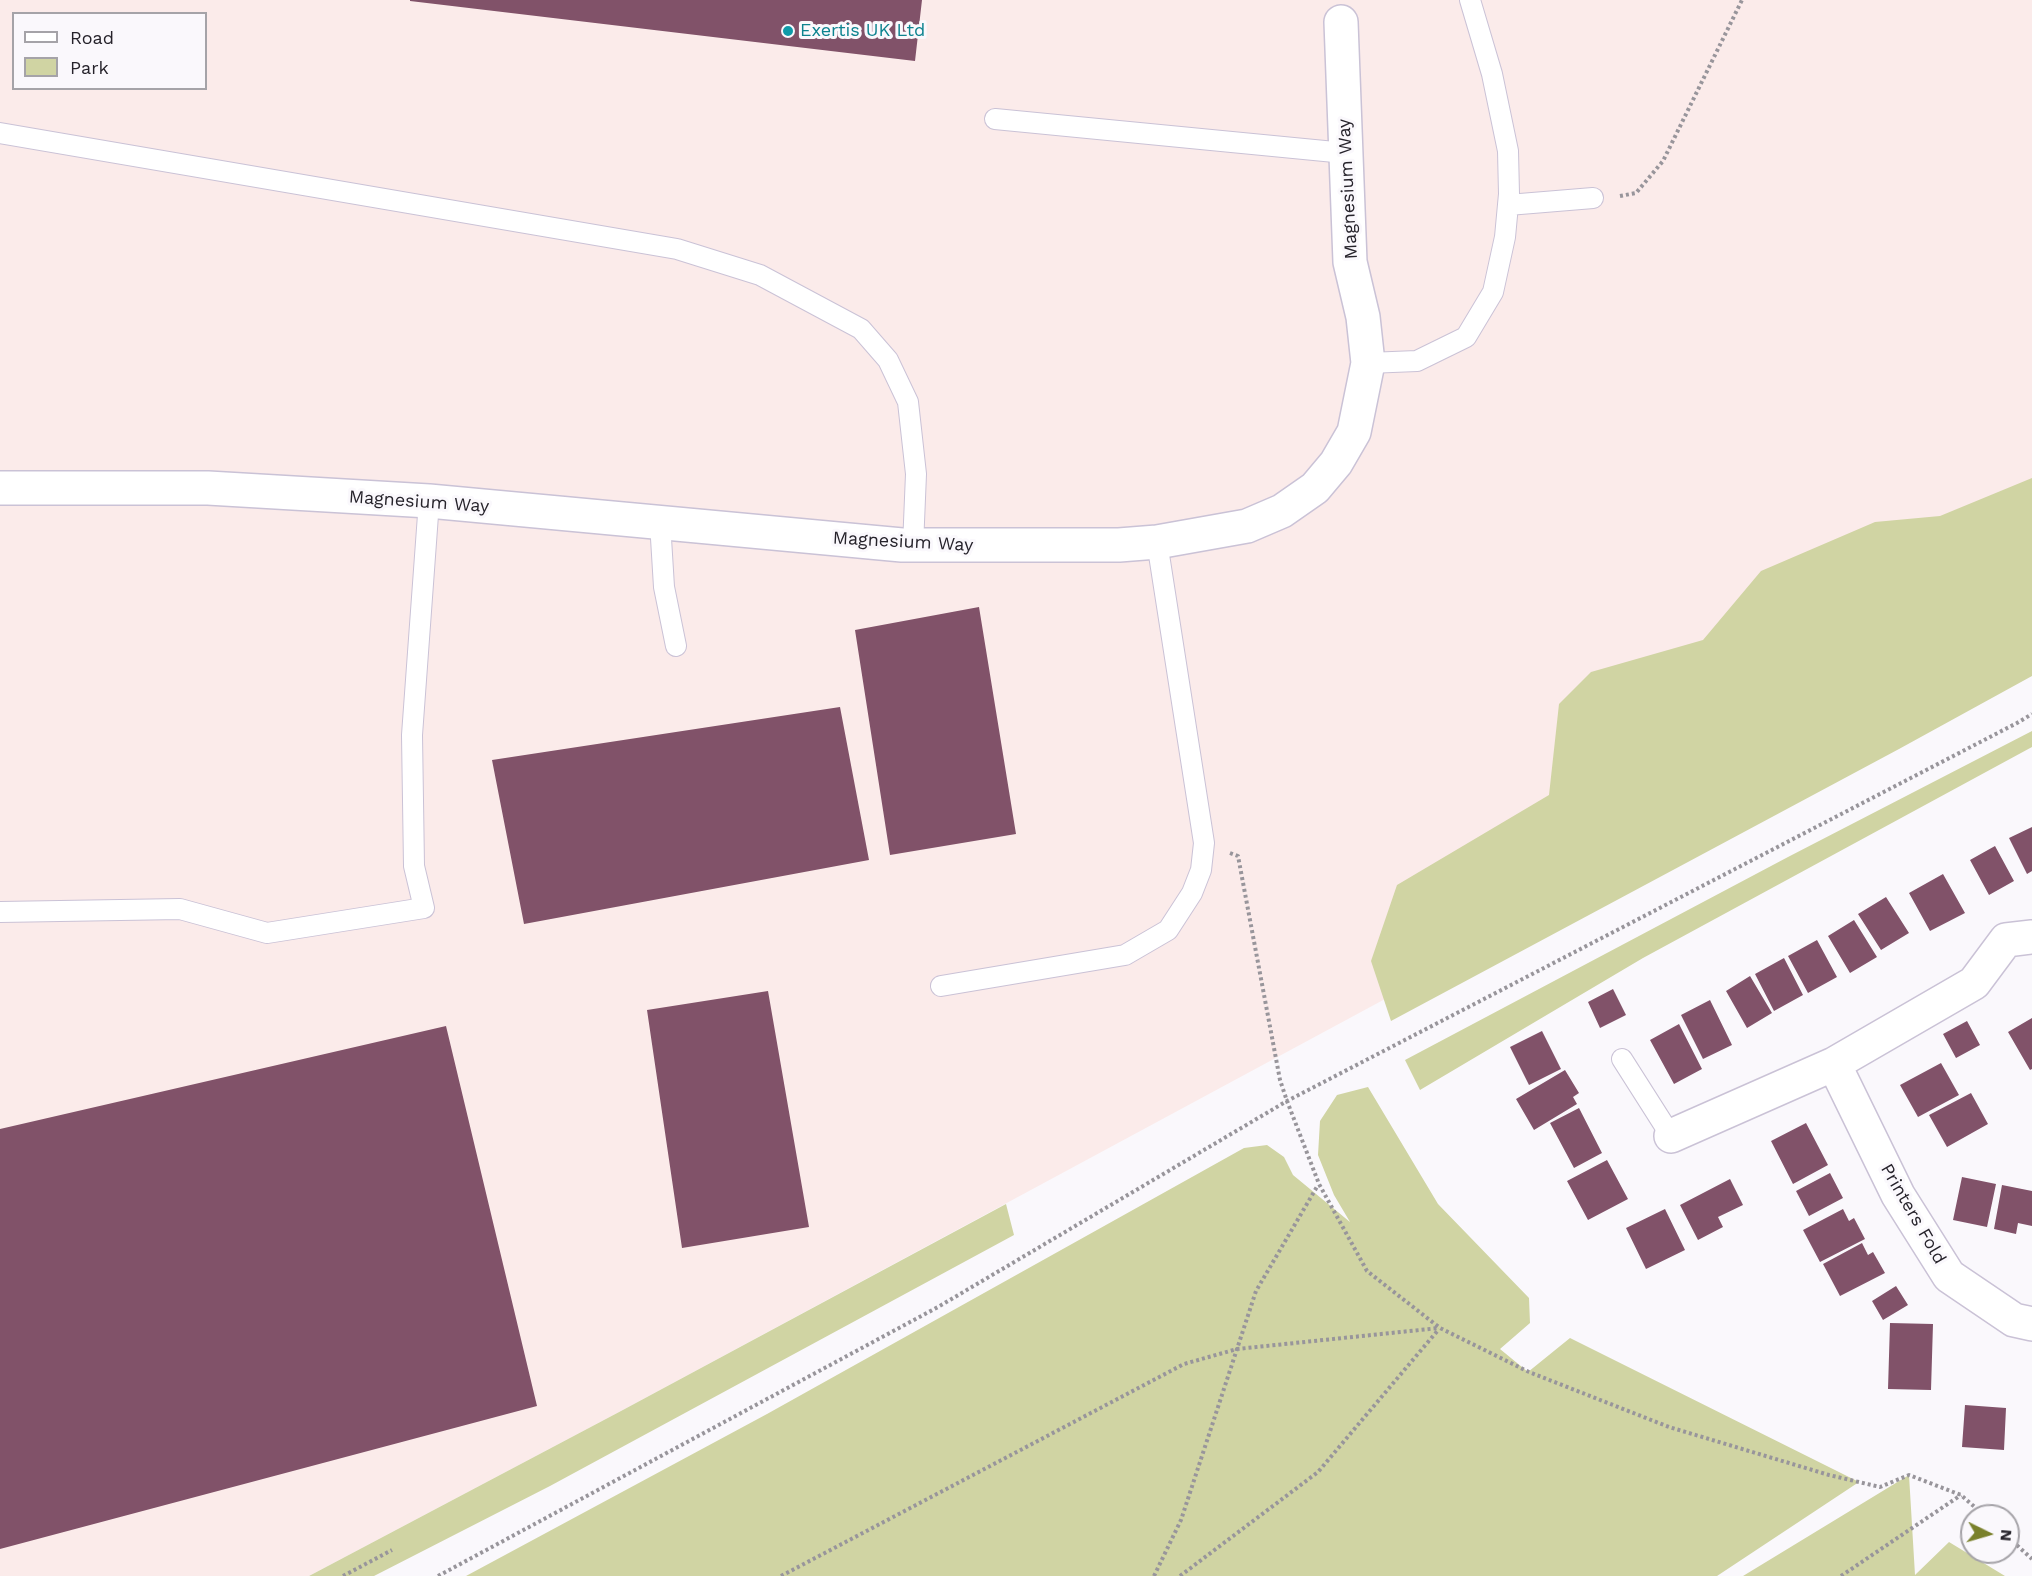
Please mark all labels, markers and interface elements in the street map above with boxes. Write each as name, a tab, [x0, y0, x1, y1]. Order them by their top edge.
legend	[12, 12, 207, 90]
place label: Exertis UK Ltd	[800, 20, 925, 42]
marker: Exertis UK Ltd	[781, 24, 795, 38]
text: Road	[70, 27, 114, 48]
text: Park	[70, 57, 109, 78]
street label: Magnesium Way	[1334, 118, 1362, 260]
street label: Magnesium Way	[348, 486, 490, 518]
street label: Magnesium Way	[832, 528, 974, 556]
street label: Printers Fold	[1876, 1160, 1950, 1268]
north arrow	[1960, 1504, 2020, 1564]
text: N	[1996, 1529, 2016, 1542]

